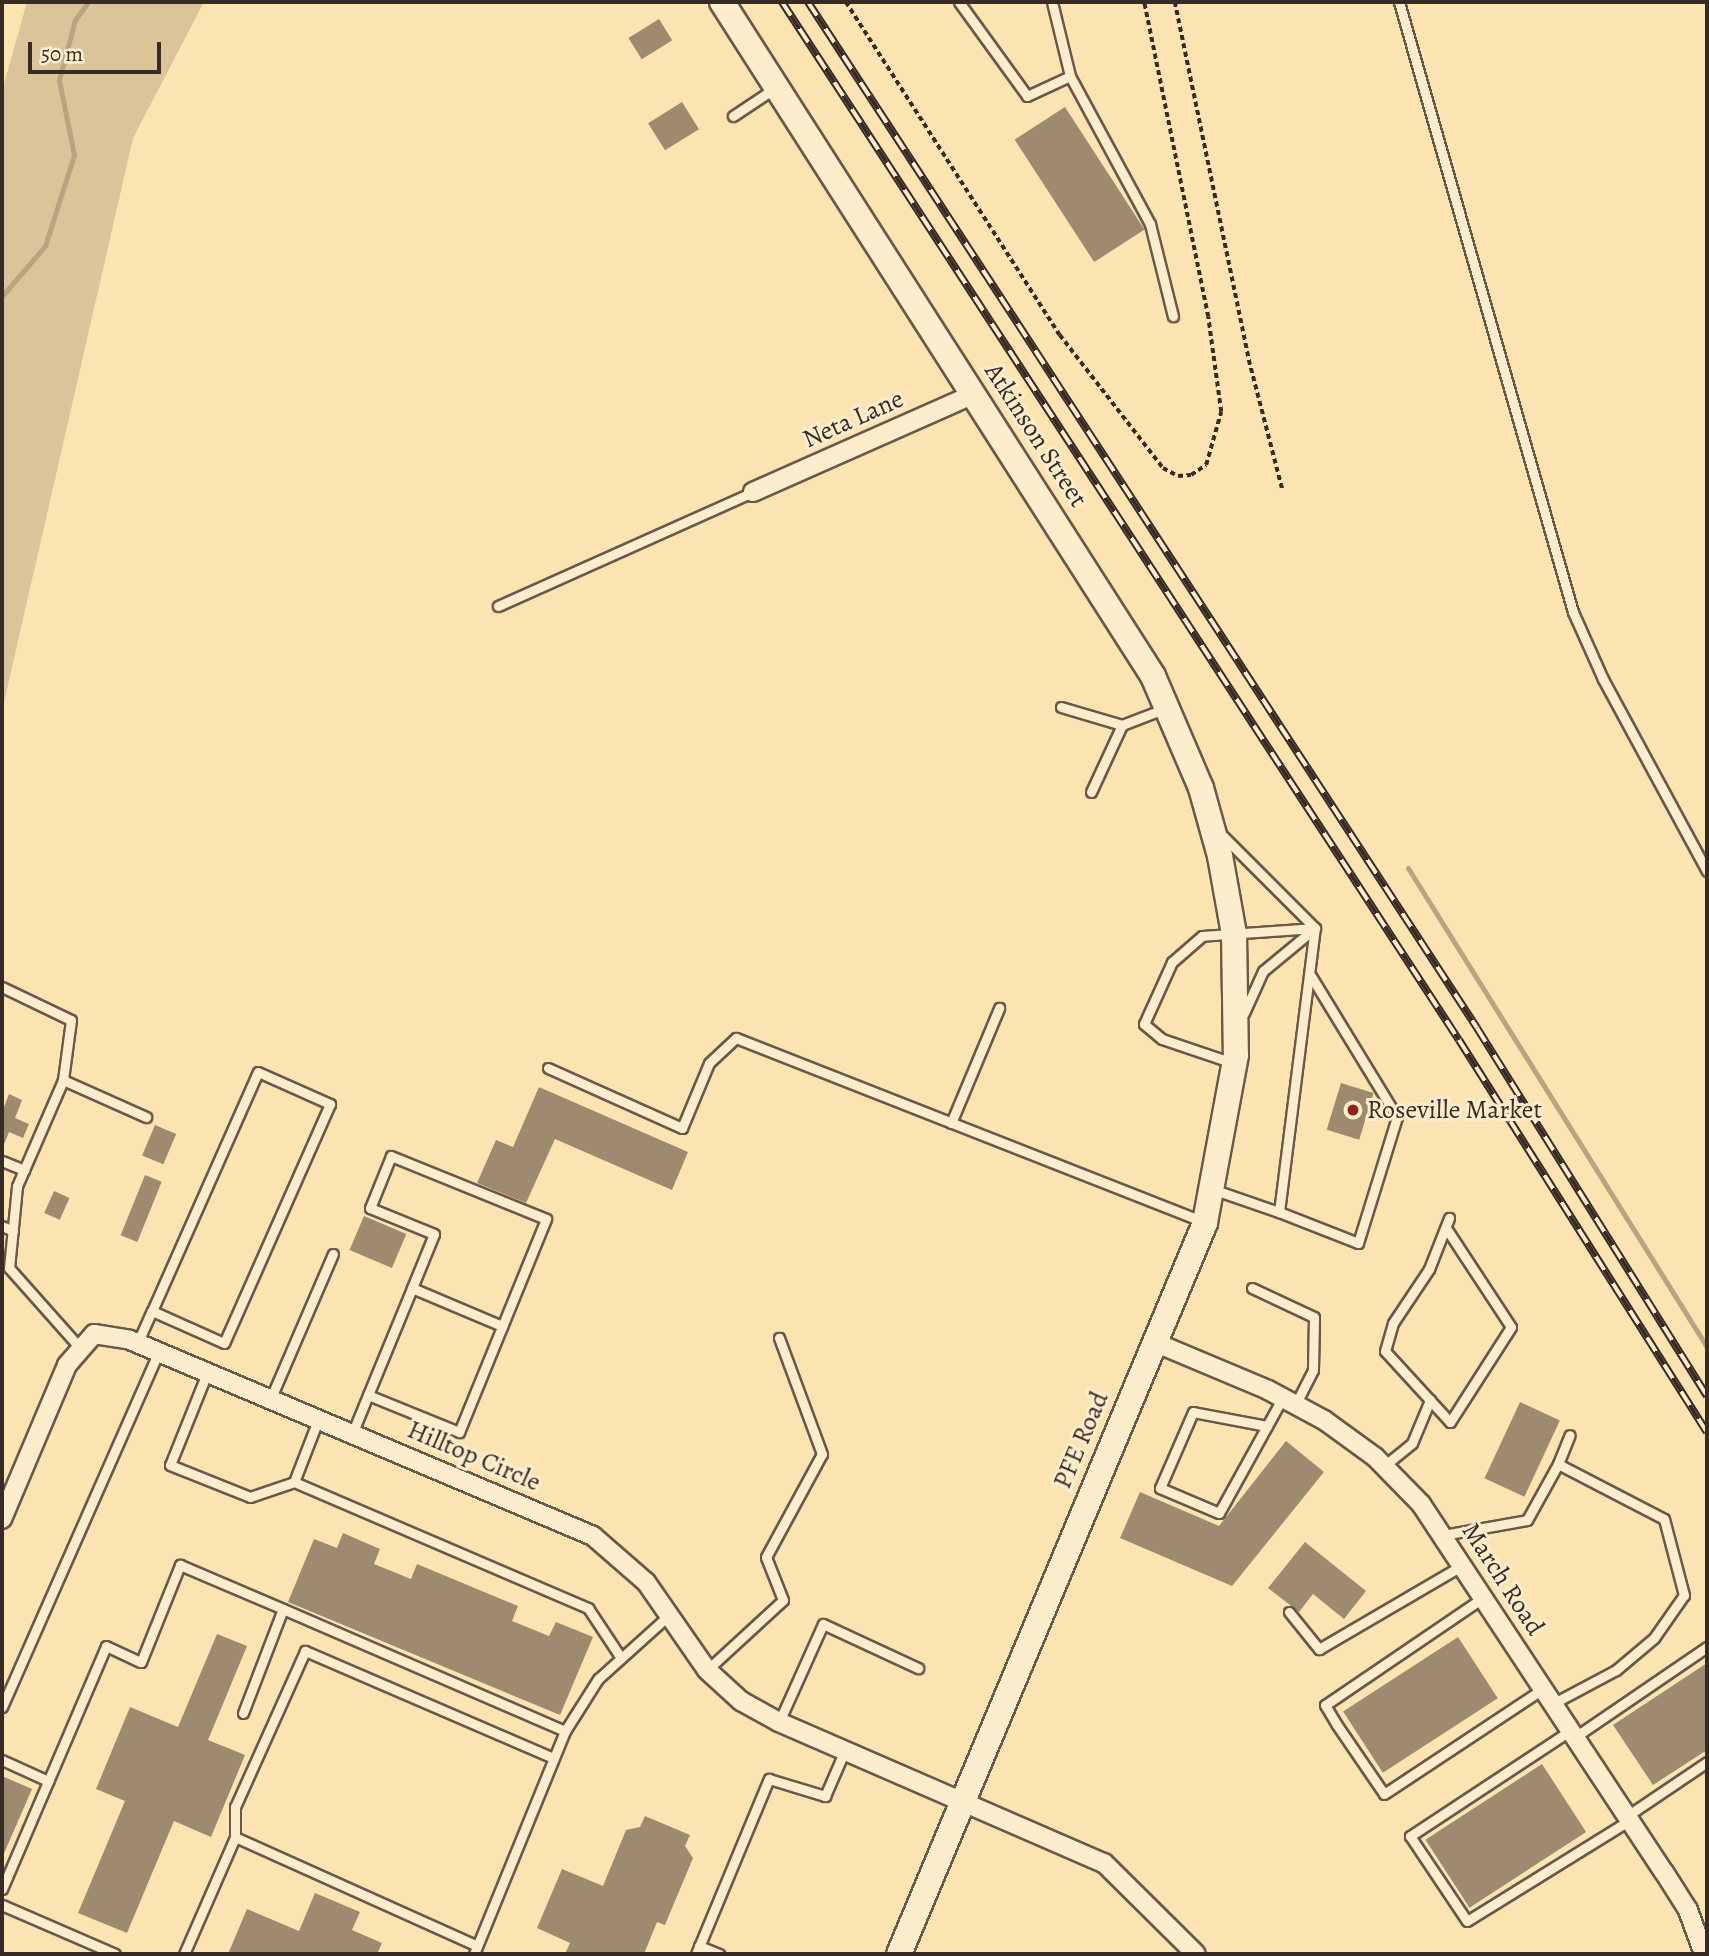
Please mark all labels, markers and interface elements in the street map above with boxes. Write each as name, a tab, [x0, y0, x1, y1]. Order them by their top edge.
scale bar	[32, 28, 164, 72]
text: 50 m	[41, 40, 83, 68]
street label: Atkinson Street	[978, 357, 1094, 513]
street label: Neta Lane	[798, 383, 908, 455]
place label: Roseville Market	[1367, 1094, 1542, 1126]
marker: Roseville Market	[1345, 1102, 1361, 1118]
street label: PFE Road	[1047, 1387, 1115, 1493]
street label: Hilltop Circle	[403, 1414, 545, 1498]
street label: March Road	[1455, 1517, 1551, 1641]

